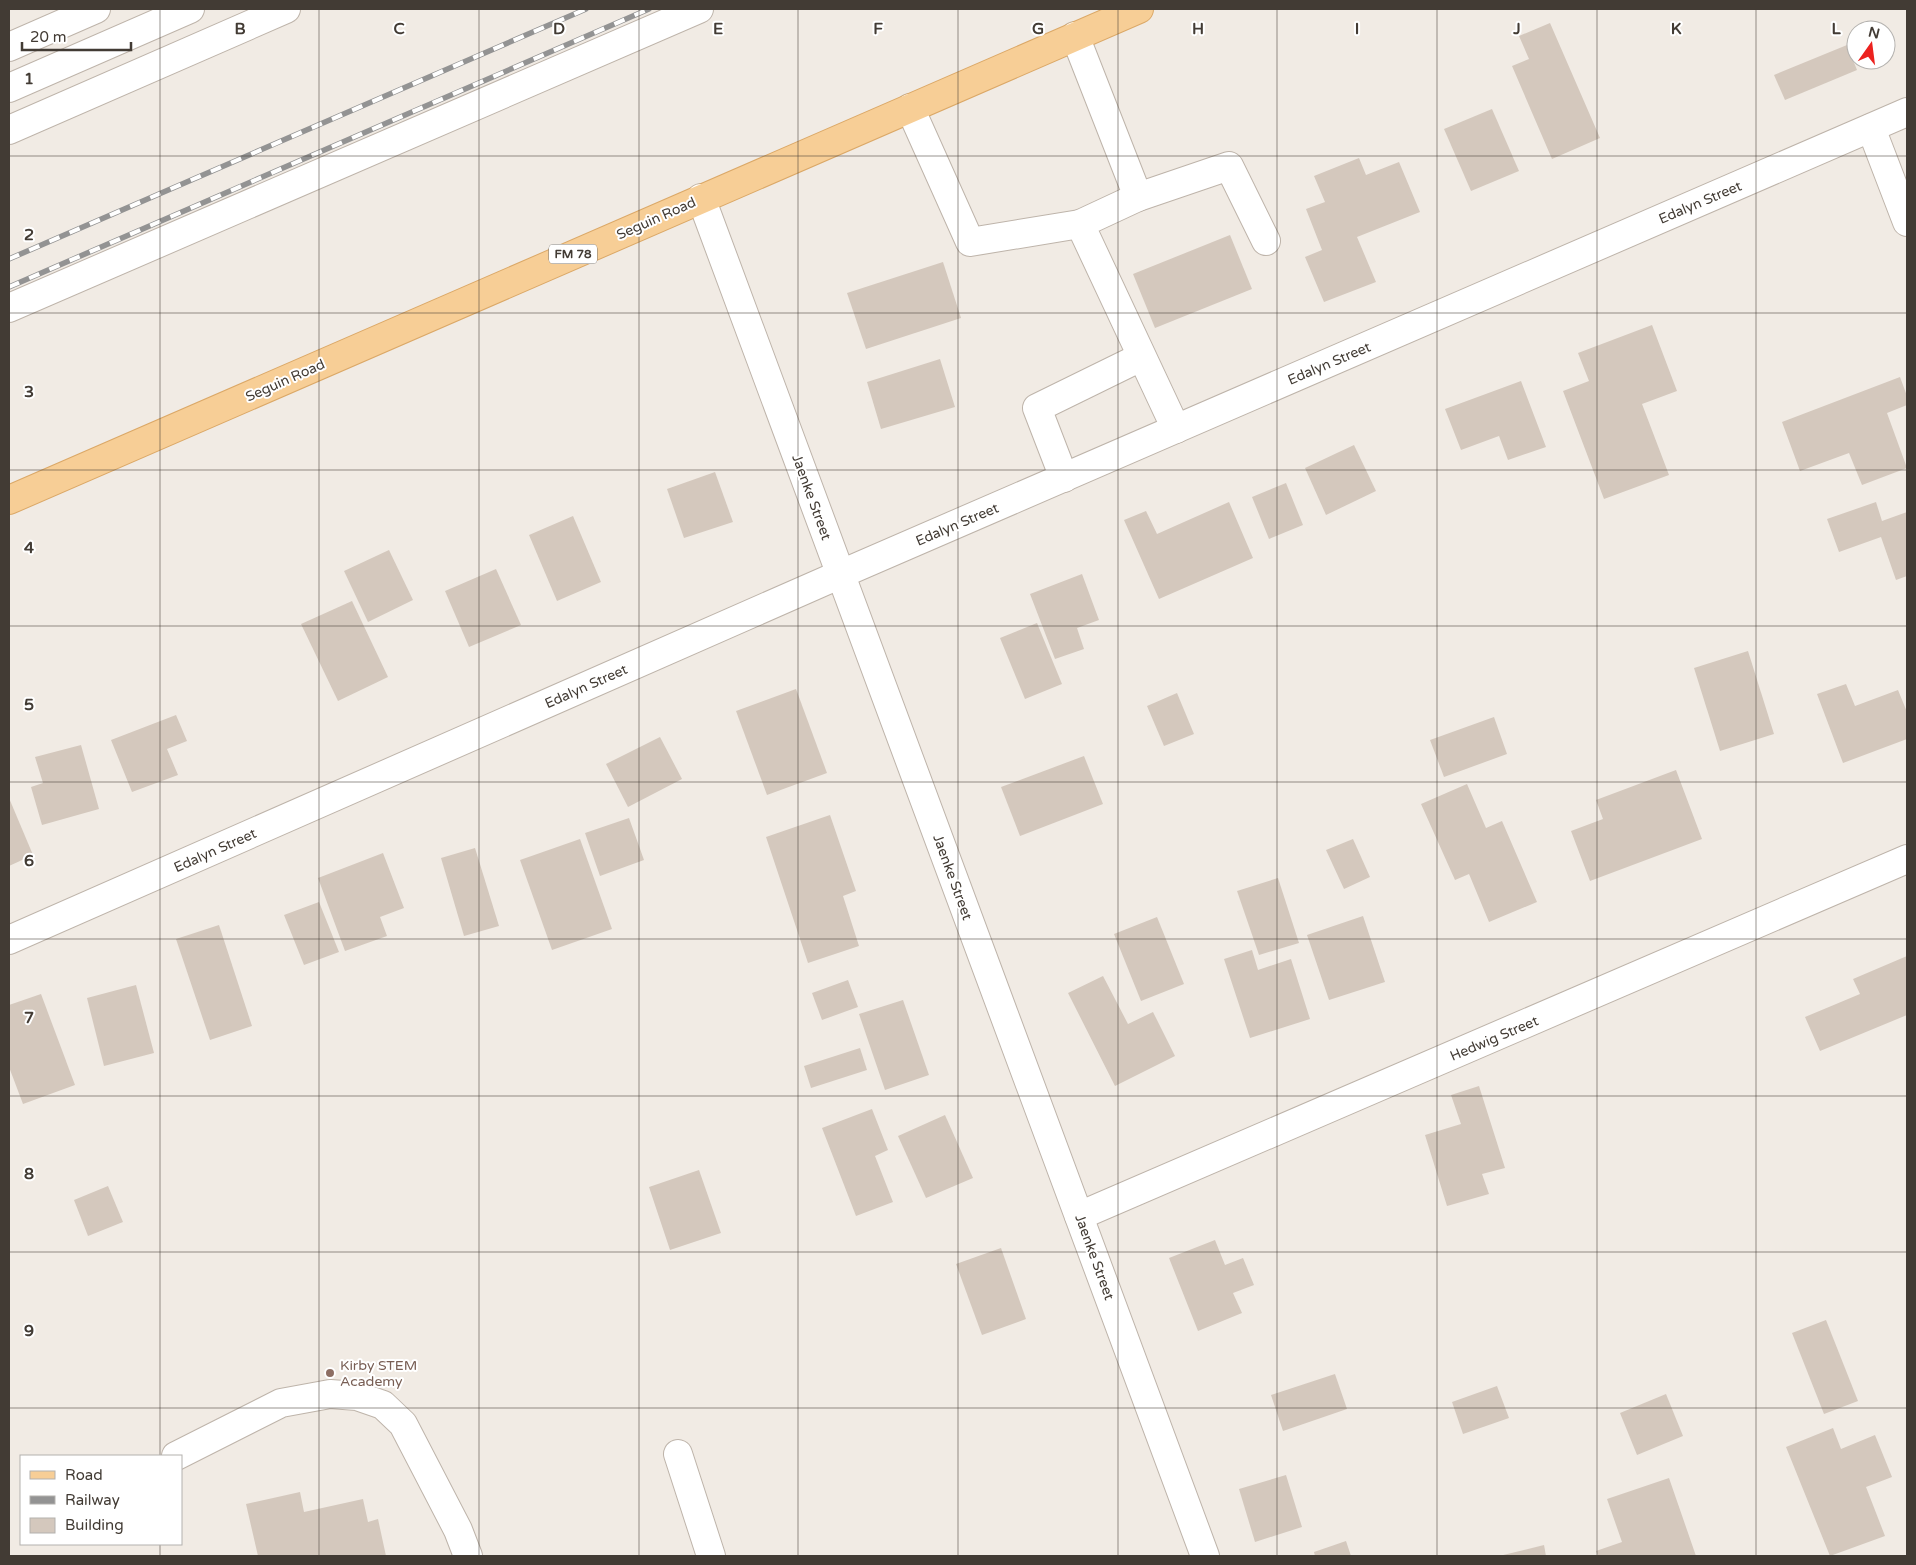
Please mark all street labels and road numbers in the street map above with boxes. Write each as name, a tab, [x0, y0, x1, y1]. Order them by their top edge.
street label: Edalyn Street	[1656, 177, 1745, 228]
street label: Seguin Road	[614, 193, 698, 243]
road number: FM 78	[549, 244, 597, 264]
street label: Edalyn Street	[1285, 338, 1374, 389]
street label: Seguin Road	[243, 355, 327, 405]
street label: Jaenke Street	[788, 452, 835, 543]
street label: Edalyn Street	[913, 499, 1002, 550]
street label: Edalyn Street	[542, 660, 631, 712]
street label: Edalyn Street	[171, 824, 260, 876]
street label: Jaenke Street	[929, 832, 976, 923]
street label: Hedwig Street	[1448, 1012, 1541, 1065]
street label: Jaenke Street	[1071, 1212, 1118, 1303]

